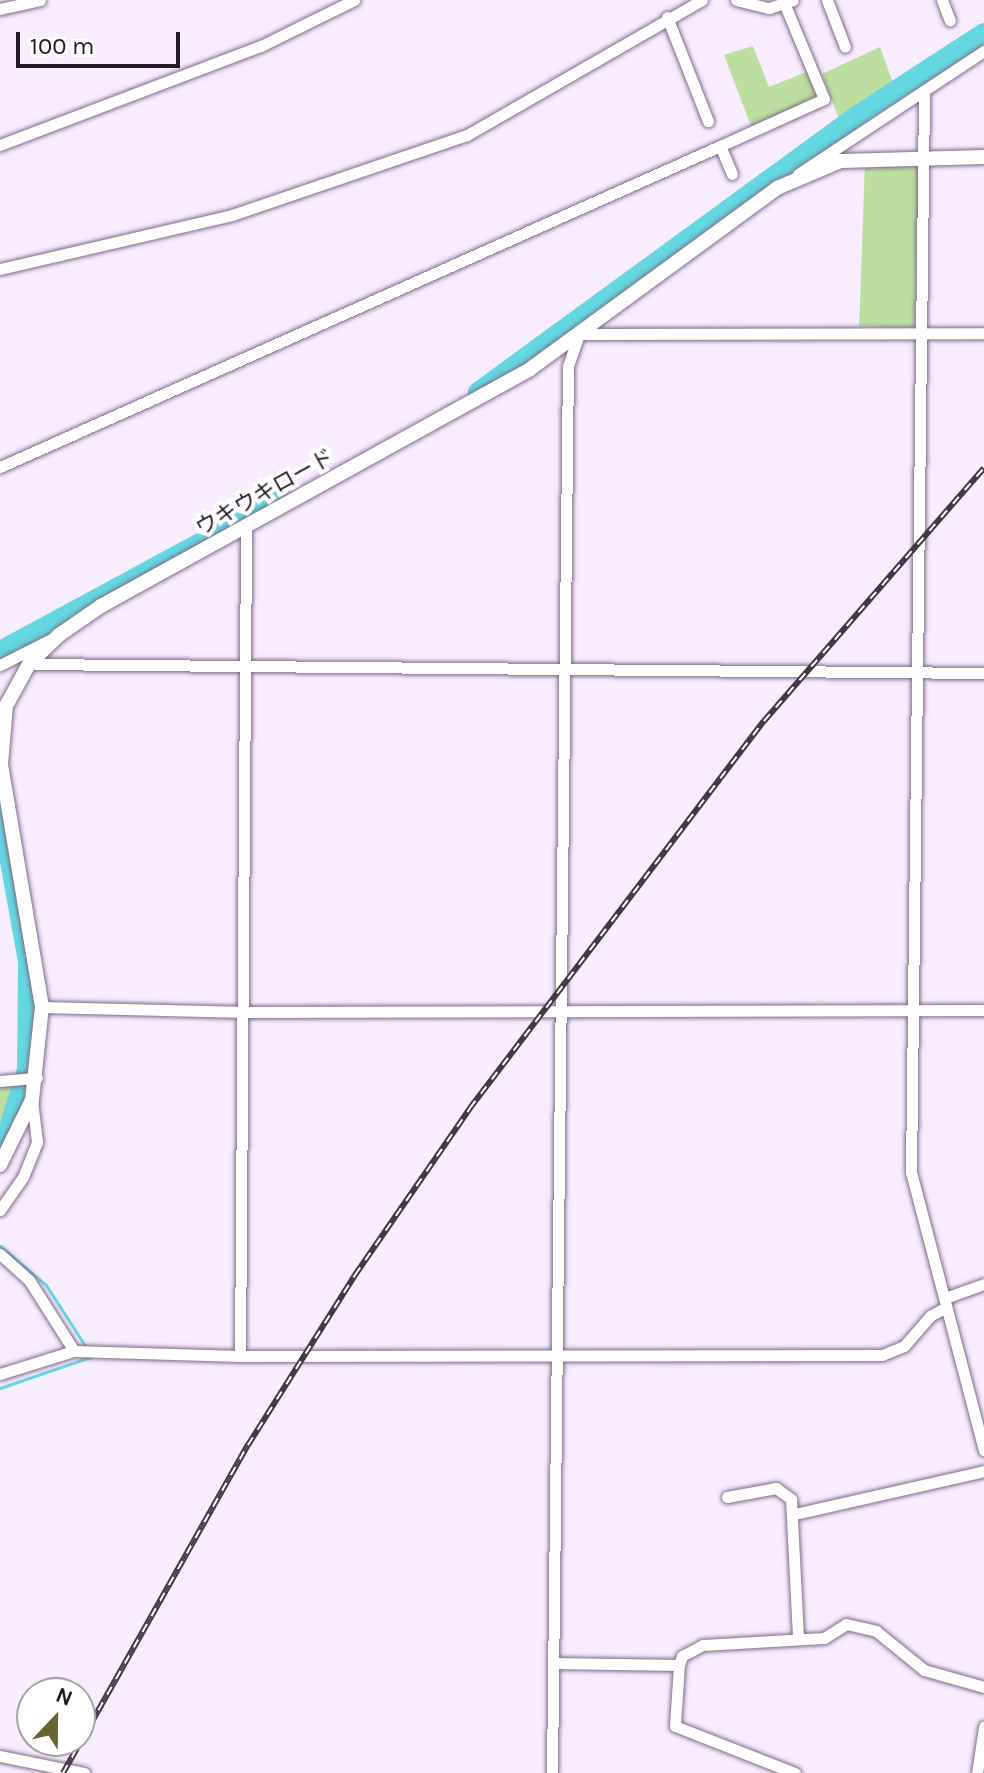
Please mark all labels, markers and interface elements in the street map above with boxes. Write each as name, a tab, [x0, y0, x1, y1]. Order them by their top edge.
scale bar	[20, 16, 184, 66]
text: 100 m	[30, 32, 95, 60]
street label: ウキウキロード	[191, 444, 339, 542]
north arrow	[16, 1677, 96, 1757]
text: N	[52, 1682, 76, 1712]

